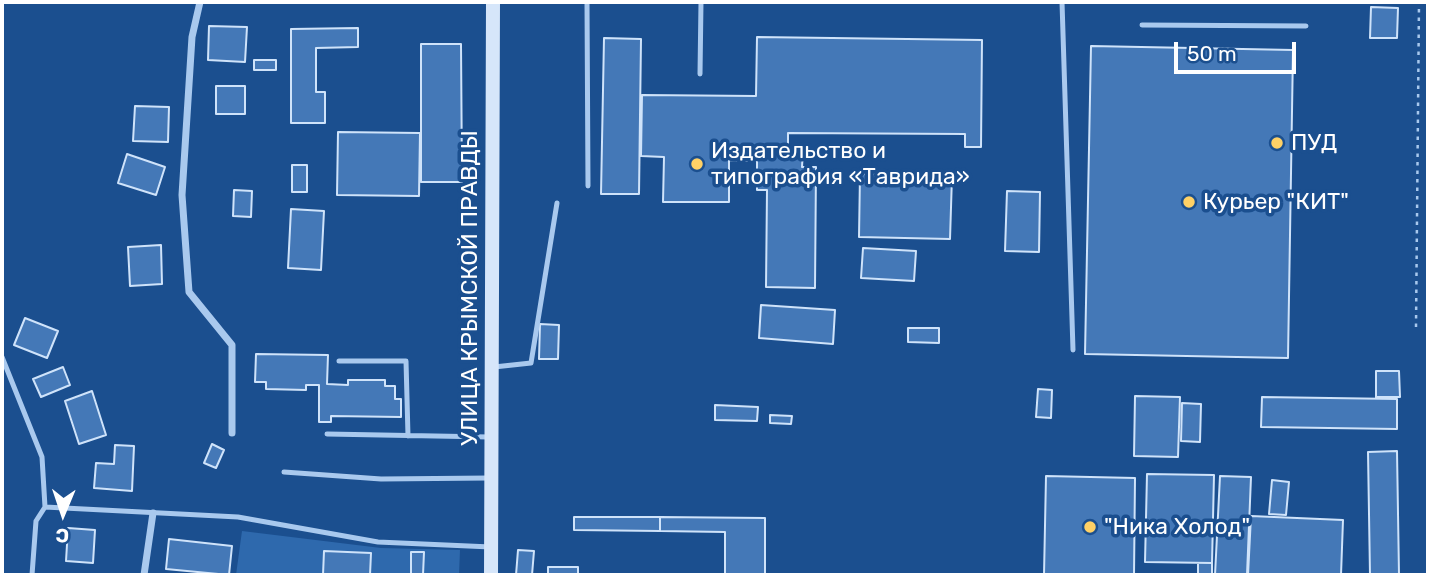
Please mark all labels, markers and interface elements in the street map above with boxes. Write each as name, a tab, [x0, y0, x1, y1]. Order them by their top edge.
scale bar	[1178, 28, 1300, 72]
text: 50 m	[1187, 41, 1237, 66]
place label: ПУД	[1291, 129, 1337, 157]
street label: УЛИЦА КРЫМСКОЙ ПРАВДЫ	[456, 130, 484, 446]
marker: ПУД	[1269, 135, 1285, 151]
place label: Издательство и типография «Таврида»	[711, 137, 970, 191]
marker: Издательство и типография «Таврида»	[689, 156, 705, 172]
place label: Курьер "КИТ"	[1203, 188, 1349, 216]
marker: Курьер "КИТ"	[1181, 194, 1197, 210]
north arrow	[28, 479, 98, 549]
place label: "Ника Холод"	[1104, 513, 1250, 541]
marker: "Ника Холод"	[1082, 519, 1098, 535]
text: С	[55, 524, 69, 547]

